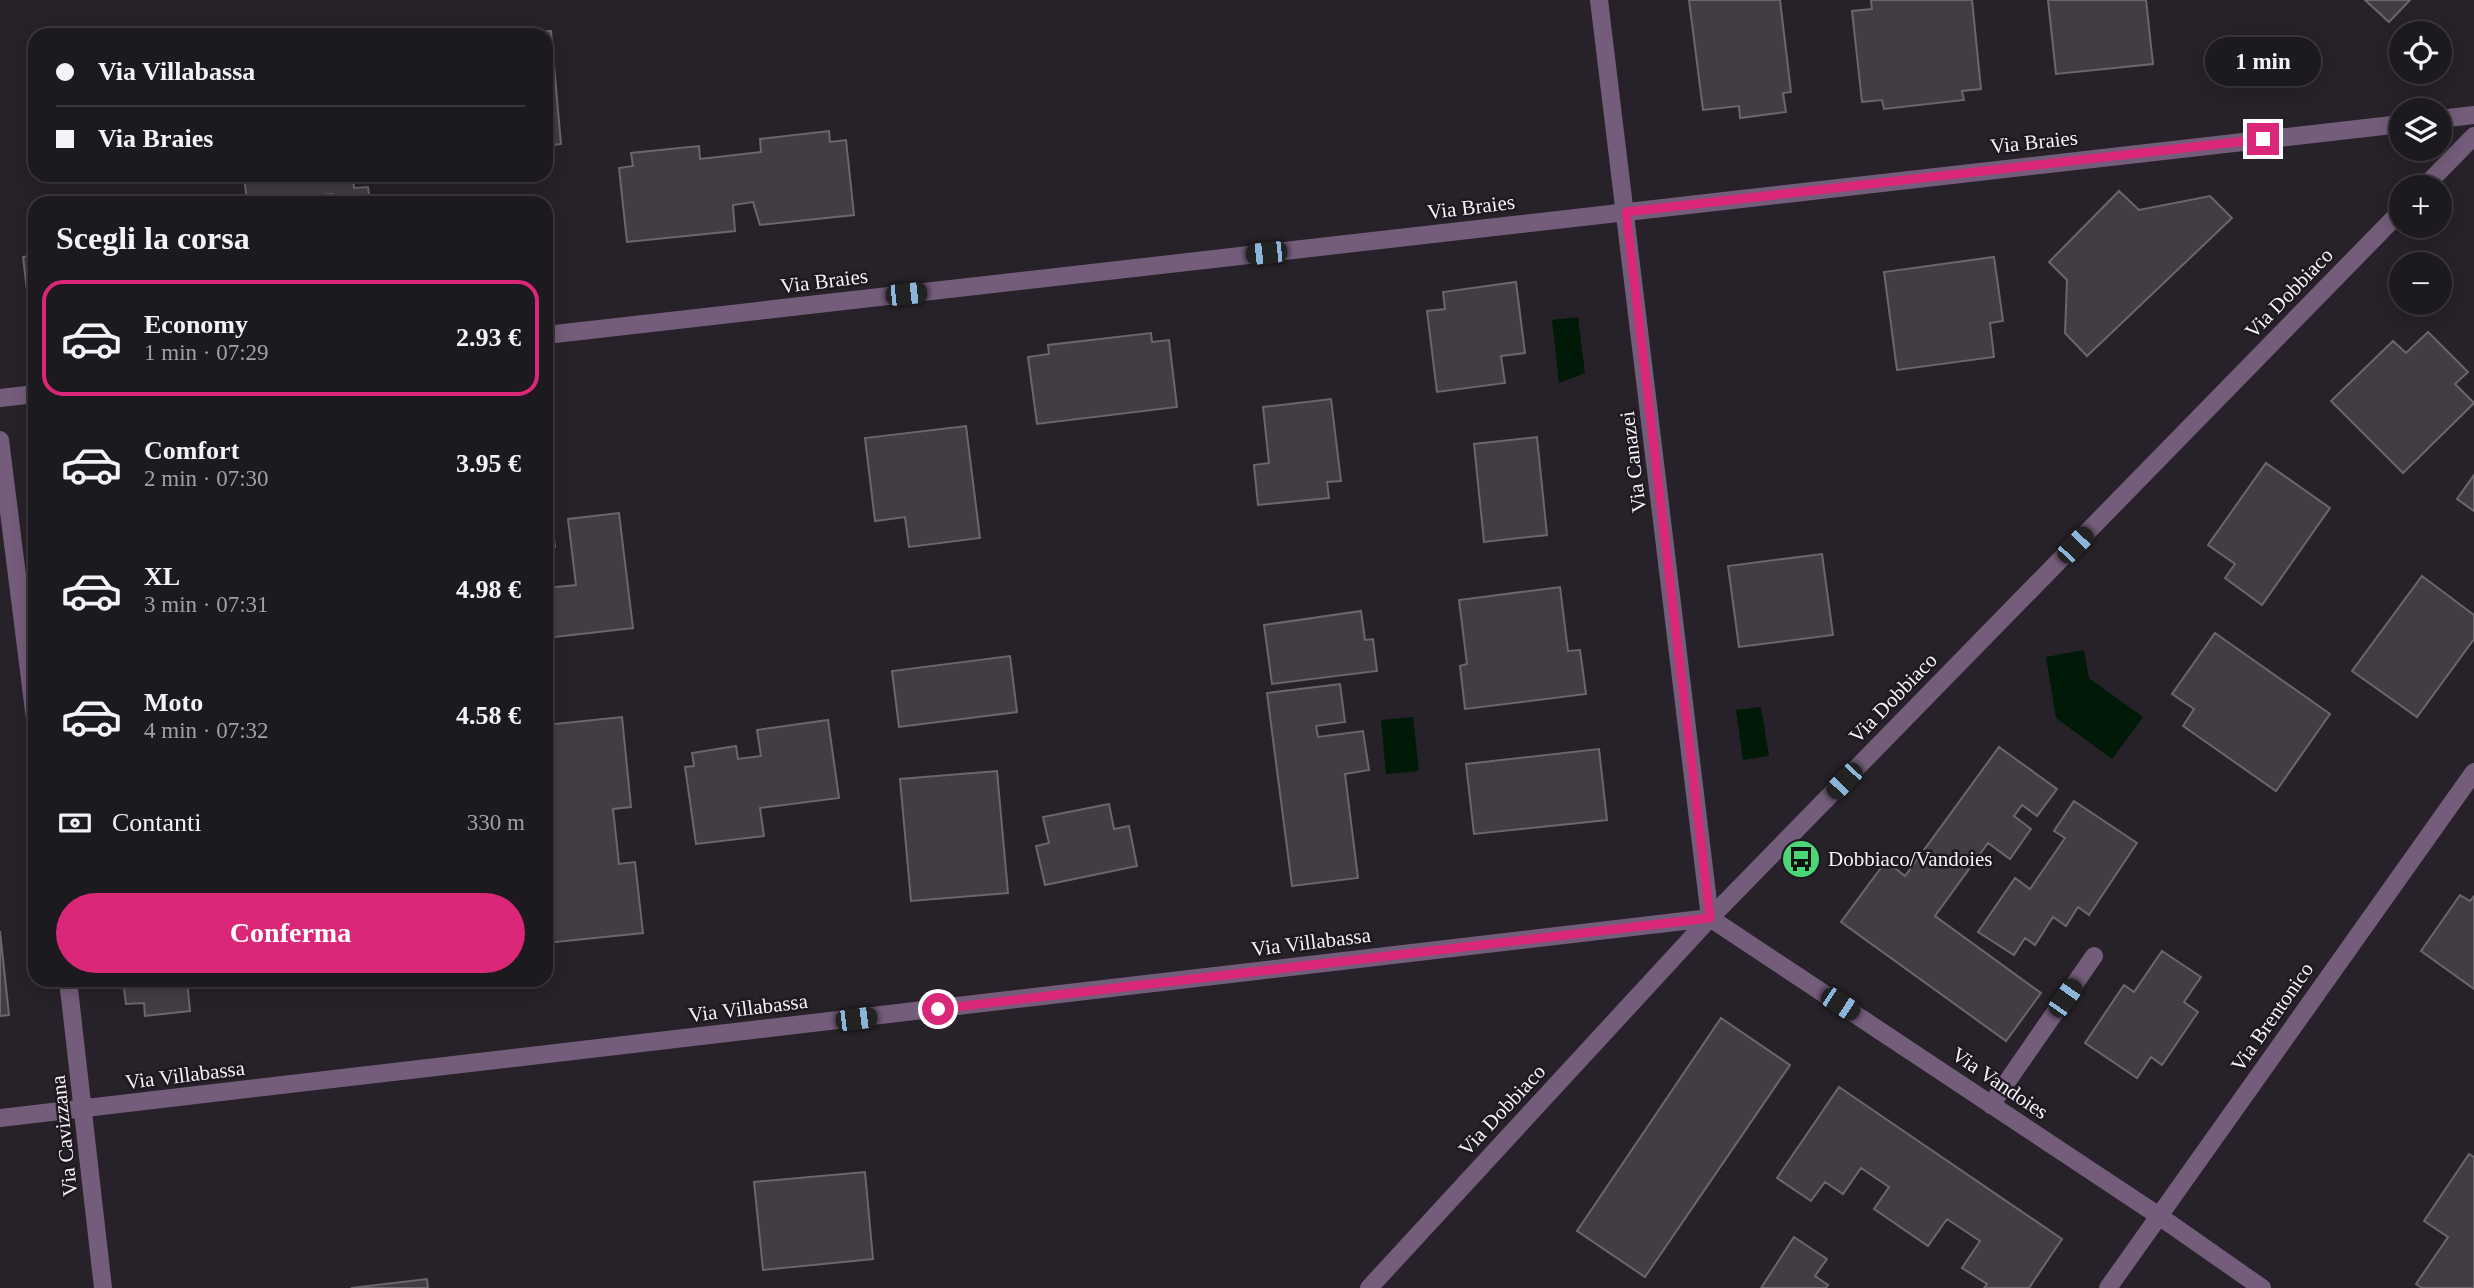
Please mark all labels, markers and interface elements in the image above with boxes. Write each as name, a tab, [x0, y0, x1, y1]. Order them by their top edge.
map controls	[2389, 21, 2452, 315]
button: locate	[2389, 21, 2452, 84]
callout: 1 min	[2205, 38, 2321, 86]
text: 1 min	[2235, 49, 2291, 74]
text: Via Villabassa	[98, 57, 255, 86]
button: layers	[2389, 98, 2452, 161]
route end	[2247, 123, 2279, 155]
text: Via Braies	[98, 124, 213, 153]
street label: Via Braies	[1989, 125, 2079, 159]
button: +	[2389, 175, 2452, 238]
street label: Via Braies	[1426, 190, 1516, 224]
text: Scegli la corsa	[56, 220, 250, 256]
car	[1245, 240, 1288, 266]
street label: Via Dobbiaco	[2240, 243, 2338, 343]
button: −	[2389, 252, 2452, 315]
street label: Via Braies	[779, 264, 869, 298]
car	[885, 281, 928, 307]
icon: car	[60, 307, 123, 370]
text: Economy	[144, 310, 248, 339]
text: 2.93 €	[456, 323, 521, 352]
text: 1 min · 07:29	[144, 340, 269, 365]
street label: Via Canazei	[1615, 410, 1651, 514]
icon: car	[60, 433, 123, 496]
text: Comfort	[144, 436, 239, 465]
text: 3.95 €	[456, 449, 521, 478]
text: 2 min · 07:30	[144, 466, 269, 491]
car	[2053, 523, 2098, 567]
icon: car	[60, 559, 123, 622]
text: XL	[144, 562, 180, 591]
text: 4.98 €	[456, 575, 521, 604]
text: 3 min · 07:31	[144, 592, 269, 617]
street label: Via Dobbiaco	[1844, 648, 1942, 748]
icon: car	[60, 685, 123, 748]
text: Moto	[144, 688, 203, 717]
text: 4.58 €	[456, 701, 521, 730]
text: 4 min · 07:32	[144, 718, 269, 743]
car	[1822, 759, 1867, 803]
icon: cash	[56, 804, 94, 842]
text: Contanti	[112, 808, 202, 837]
text: 330 m	[467, 810, 525, 835]
bus stop icon: Dobbiaco/Vandoies	[1780, 838, 1822, 880]
place label: Dobbiaco/Vandoies	[1828, 847, 1992, 871]
button: Conferma	[56, 893, 525, 973]
street label: Via Villabassa	[1250, 923, 1373, 961]
street label: Via Brentonico	[2226, 958, 2318, 1076]
car	[2045, 975, 2086, 1021]
car	[1817, 984, 1864, 1024]
street label: Via Villabassa	[687, 989, 810, 1027]
route start	[922, 993, 954, 1025]
car	[834, 1006, 879, 1032]
street label: Via Vandoies	[1947, 1042, 2053, 1124]
street label: Via Villabassa	[124, 1056, 247, 1094]
street label: Via Dobbiaco	[1454, 1059, 1550, 1161]
street label: Via Cavizzana	[46, 1074, 82, 1198]

